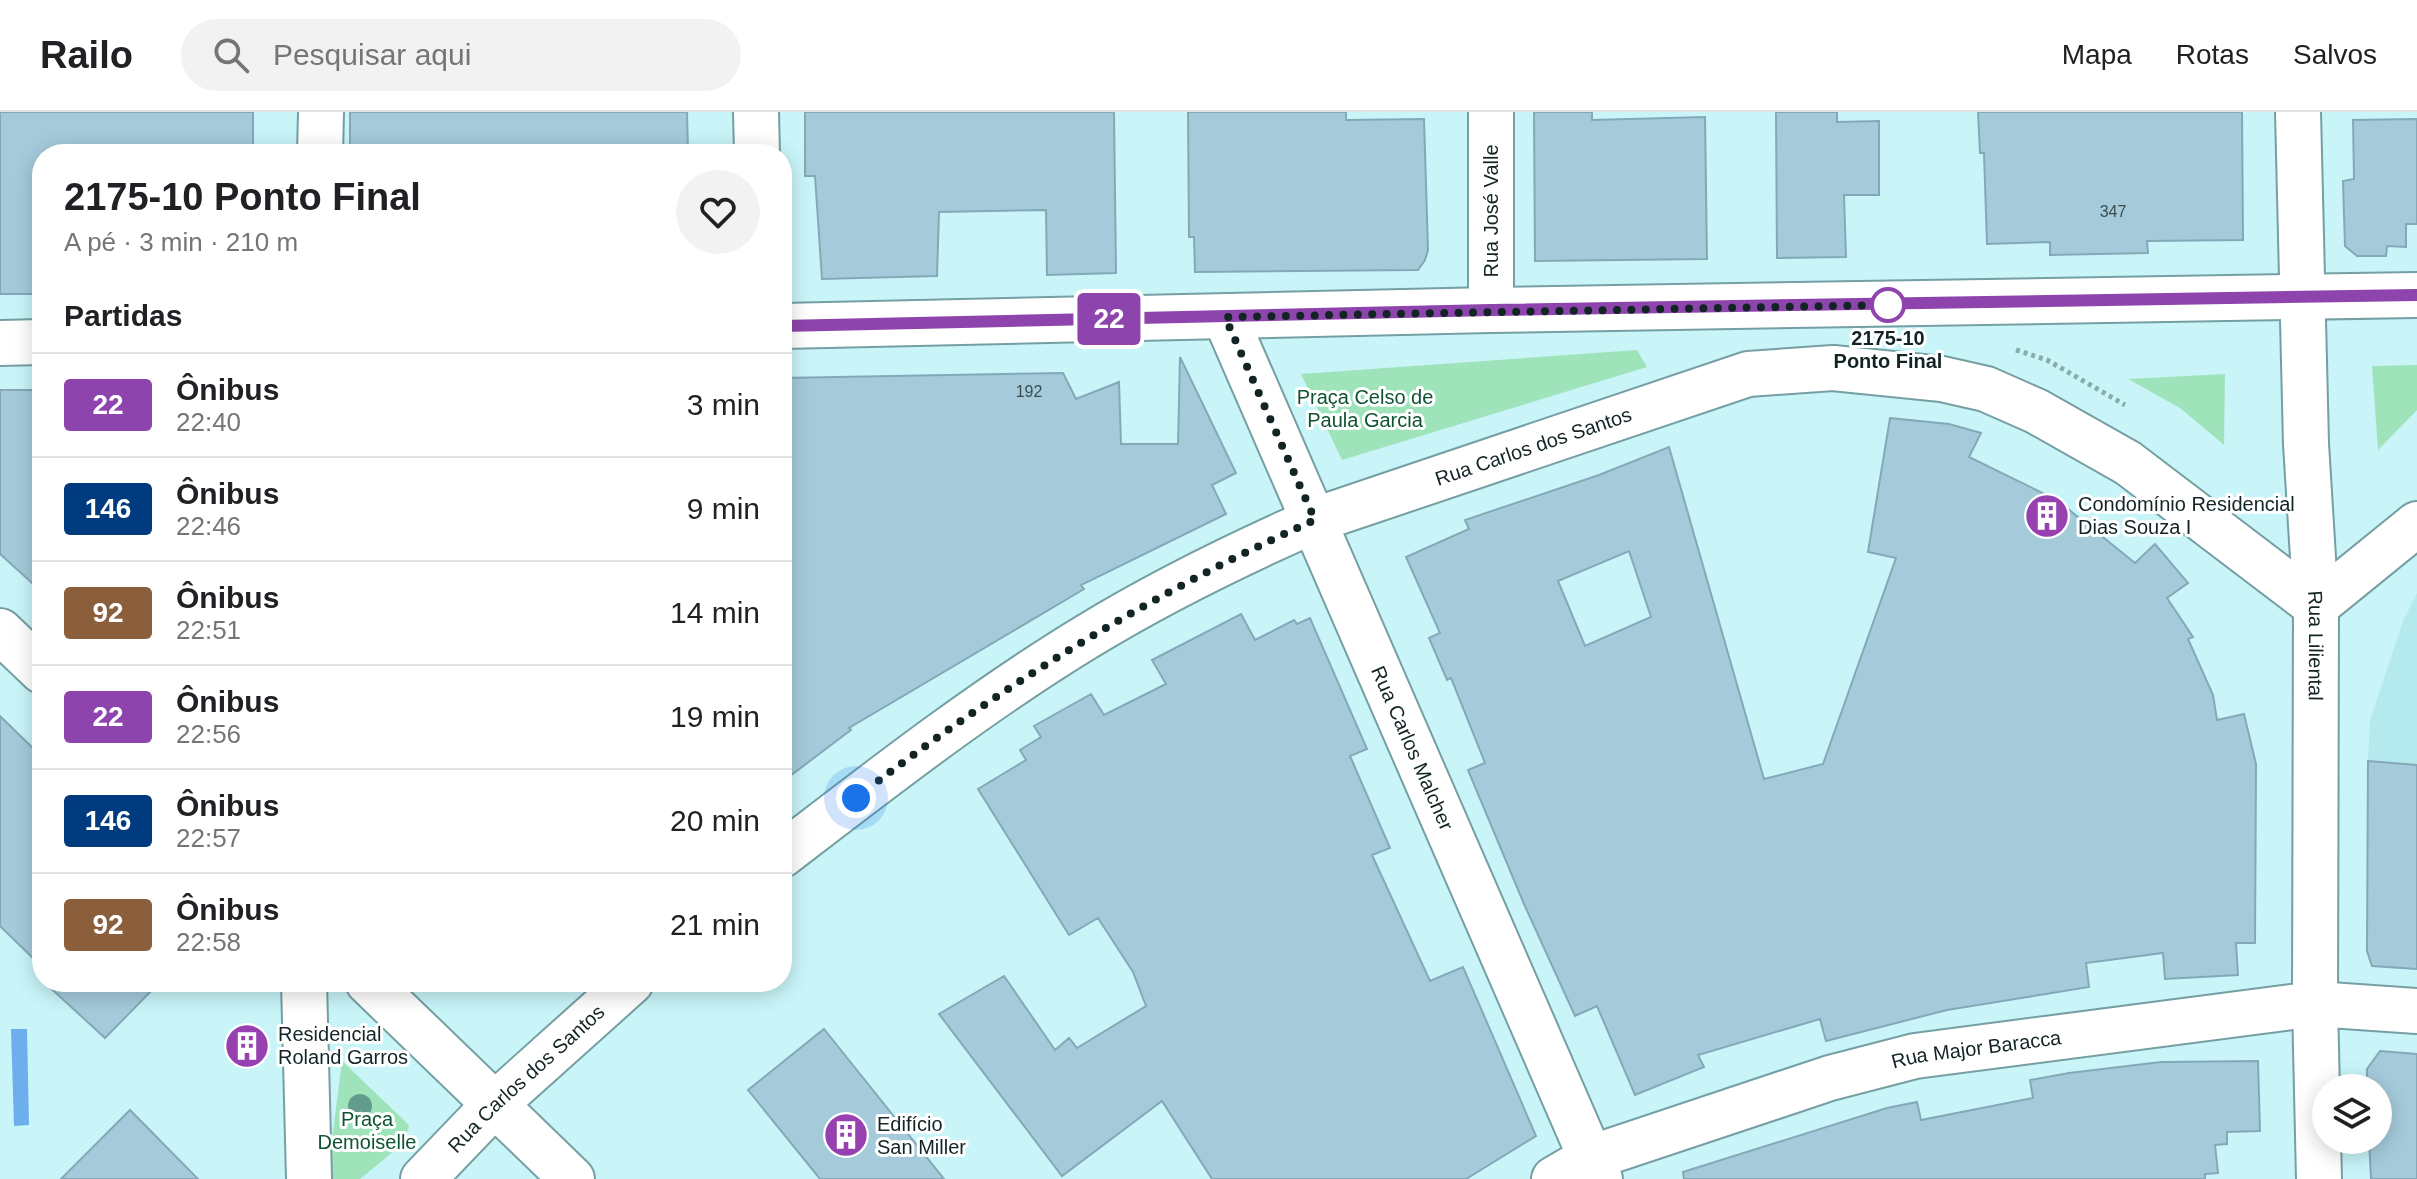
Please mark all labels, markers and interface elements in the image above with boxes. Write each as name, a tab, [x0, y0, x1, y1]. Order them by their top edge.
search box	[181, 19, 741, 91]
icon: search	[209, 33, 253, 77]
text: Railo	[40, 34, 133, 76]
text: Pesquisar aqui	[273, 38, 471, 71]
text: Mapa	[2062, 39, 2132, 70]
text: Rotas	[2176, 39, 2249, 70]
text: Salvos	[2293, 39, 2377, 70]
street label: Rua José Valle	[1480, 144, 1502, 278]
button: heart	[676, 170, 760, 254]
text: 2175-10 Ponto Final	[64, 176, 421, 218]
house number: 347	[2100, 203, 2126, 220]
text: A pé · 3 min · 210 m	[64, 227, 298, 257]
marker: 2175-10 Ponto Final	[1871, 288, 1905, 322]
line badge: 22	[1073, 293, 1145, 345]
text: Partidas	[64, 299, 182, 332]
text: 22	[1093, 303, 1125, 334]
place label: 2175-10 Ponto Final	[1834, 327, 1942, 372]
text: Ônibus	[176, 373, 279, 406]
house number: 192	[1016, 383, 1042, 400]
park label: Praça Celso de Paula Garcia	[1297, 386, 1433, 431]
text: 3 min	[687, 388, 760, 421]
text: 22	[92, 389, 124, 420]
street label: Rua Carlos dos Santos	[1432, 403, 1634, 490]
text: 22:40	[176, 407, 241, 437]
text: Ônibus	[176, 477, 279, 510]
text: 9 min	[687, 492, 760, 525]
building icon: Condomínio Residencial Dias Souza I	[2023, 492, 2071, 540]
text: 146	[85, 493, 131, 524]
place label: Condomínio Residencial Dias Souza I	[2078, 493, 2295, 538]
text: 22:46	[176, 511, 241, 541]
text: Ônibus	[176, 581, 279, 614]
street label: Rua Liliental	[2304, 590, 2327, 701]
text: 14 min	[670, 596, 760, 629]
text: 92	[92, 597, 124, 628]
text: 22:51	[176, 615, 241, 645]
street label: Rua Carlos Malcher	[1367, 663, 1458, 834]
text: Ônibus	[176, 685, 279, 718]
text: 19 min	[670, 700, 760, 733]
text: 22	[92, 701, 124, 732]
text: 22:56	[176, 719, 241, 749]
your location	[836, 778, 876, 818]
text: Ônibus	[176, 789, 279, 822]
text: 20 min	[670, 804, 760, 837]
text: 146	[85, 805, 131, 836]
text: 22:57	[176, 823, 241, 853]
text: Ônibus	[176, 893, 279, 926]
text: 21 min	[670, 908, 760, 941]
text: 92	[92, 909, 124, 940]
text: 22:58	[176, 927, 241, 957]
street label: Rua Carlos dos Santos	[444, 1000, 609, 1157]
building icon: Residencial Roland Garros	[223, 1022, 271, 1070]
place label: Residencial Roland Garros	[278, 1023, 408, 1068]
street label: Rua Major Baracca	[1889, 1026, 2063, 1073]
map controls	[2312, 1074, 2392, 1154]
button: layers	[2312, 1074, 2392, 1154]
park label: Praça Demoiselle	[318, 1108, 416, 1153]
building icon: Edifício San Miller	[822, 1111, 870, 1159]
place label: Edifício San Miller	[877, 1113, 966, 1158]

